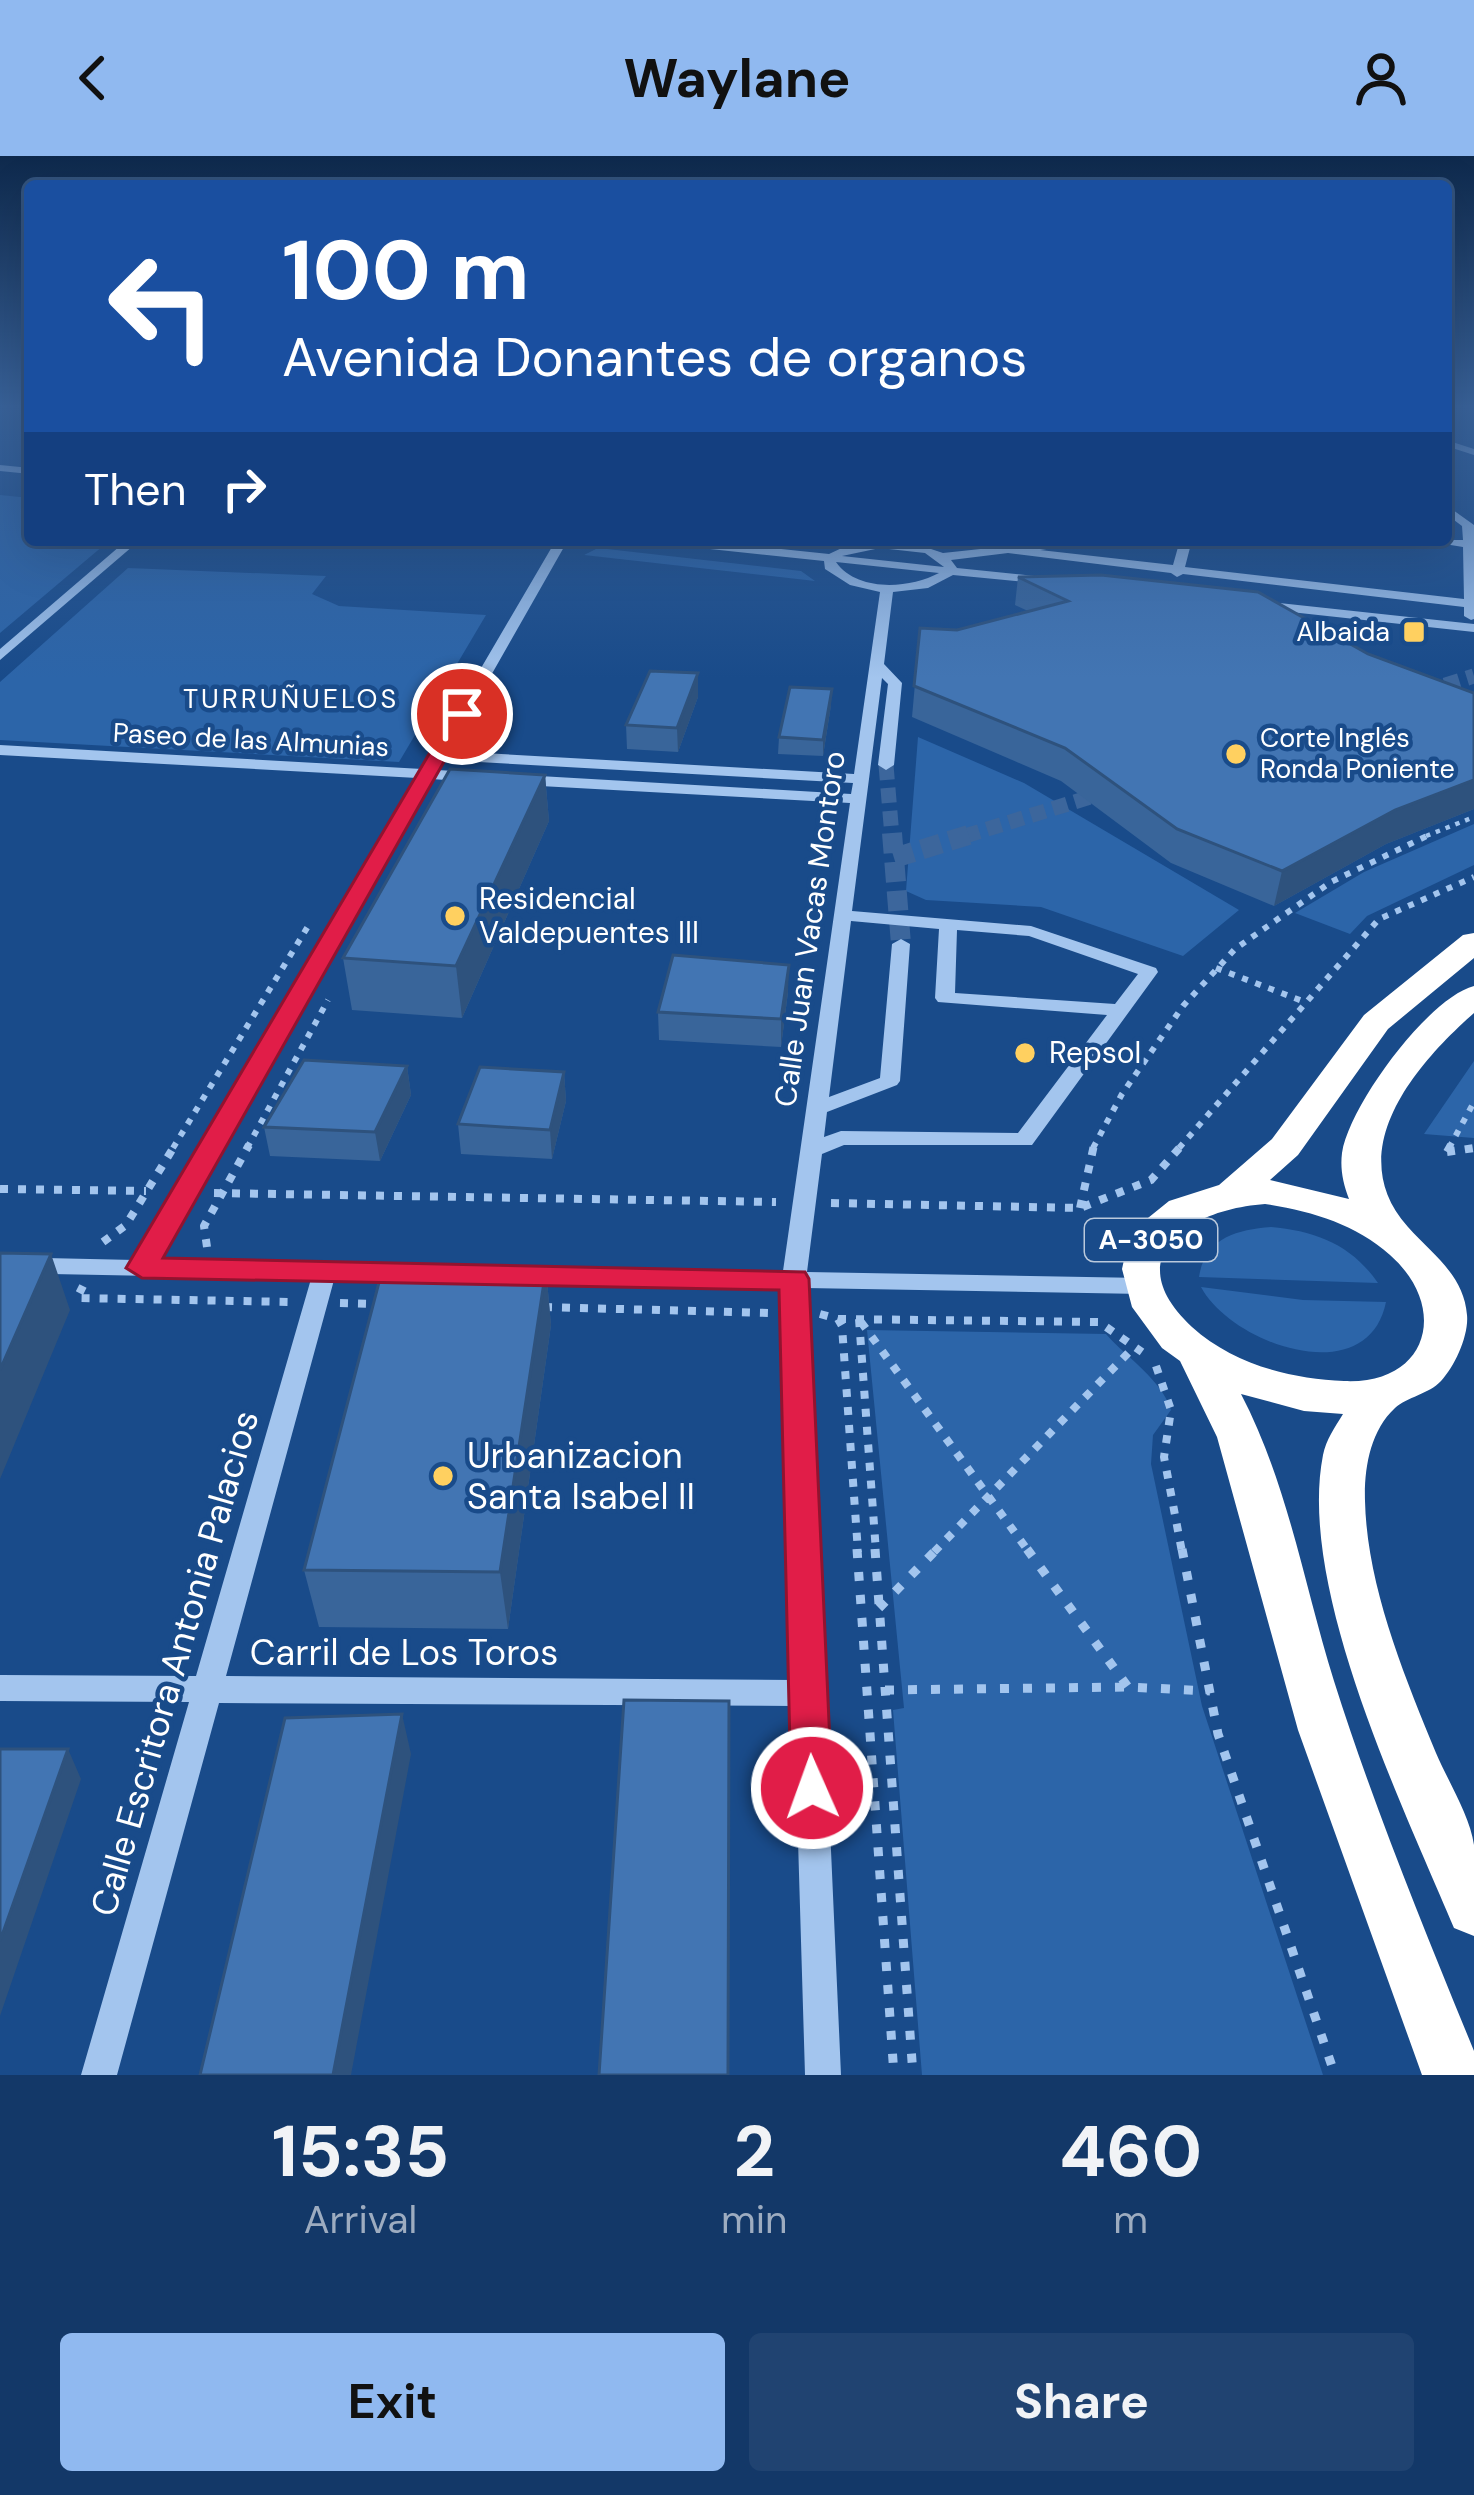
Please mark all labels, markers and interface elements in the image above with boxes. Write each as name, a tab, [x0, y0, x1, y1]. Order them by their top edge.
text: Waylane	[624, 43, 850, 114]
icon: back	[60, 45, 126, 111]
icon: person	[1348, 45, 1414, 111]
text: 100 m	[282, 216, 530, 325]
icon: left	[84, 228, 240, 384]
text: Avenida Donantes de organos	[282, 322, 1027, 393]
icon: right	[211, 456, 277, 522]
text: Then	[84, 460, 187, 519]
place label: Albaida	[1296, 614, 1390, 649]
marker: Albaida	[1401, 619, 1427, 645]
pin	[411, 663, 513, 765]
district label: TURRUÑUELOS	[183, 681, 399, 716]
icon: arrive	[429, 681, 495, 747]
street label: Paseo de las Almunias	[112, 715, 390, 764]
place label: Corte Inglés Ronda Poniente	[1260, 720, 1455, 786]
marker: Corte Inglés Ronda Poniente	[1223, 741, 1249, 767]
street label: Calle Juan Vacas Montoro	[765, 749, 854, 1109]
place label: Residencial Valdepuentes III	[479, 879, 699, 952]
marker: Residencial Valdepuentes III	[442, 903, 468, 929]
place label: Repsol	[1049, 1033, 1141, 1072]
marker: Repsol	[1012, 1040, 1038, 1066]
road number: A-3050	[1085, 1219, 1217, 1261]
street label: Calle Escritora Antonia Palacios	[80, 1405, 269, 1921]
place label: Urbanizacion Santa Isabel II	[467, 1432, 695, 1520]
marker: Urbanizacion Santa Isabel II	[430, 1463, 456, 1489]
street label: Carril de Los Toros	[250, 1629, 558, 1676]
position arrow	[749, 1725, 875, 1851]
text: 15:35	[272, 2105, 449, 2198]
text: 2	[733, 2105, 775, 2198]
text: 460	[1059, 2105, 1202, 2198]
text: Arrival	[304, 2194, 417, 2245]
text: min	[721, 2194, 787, 2245]
text: m	[1113, 2194, 1148, 2245]
button: Exit	[60, 2333, 725, 2471]
button: Share	[749, 2333, 1414, 2471]

